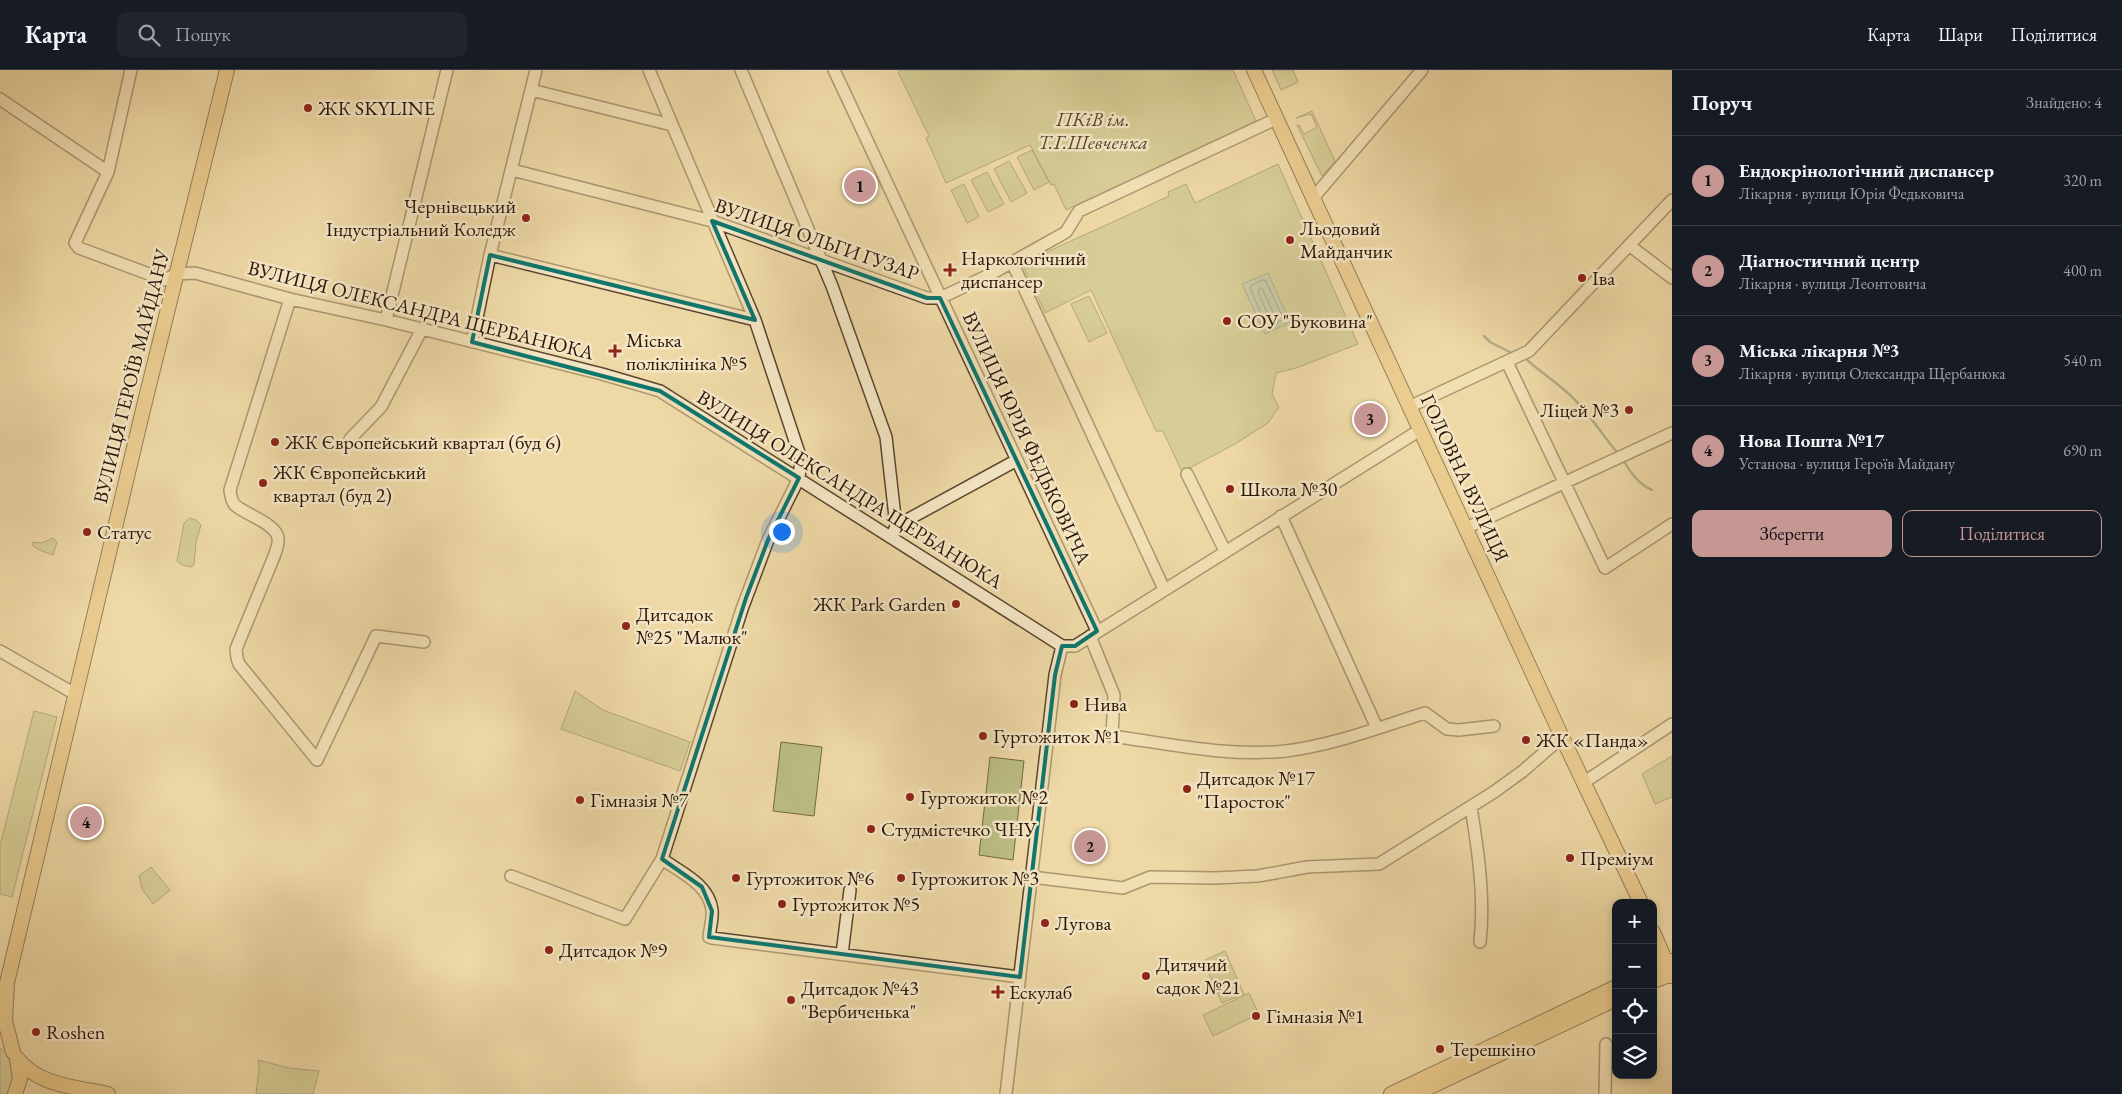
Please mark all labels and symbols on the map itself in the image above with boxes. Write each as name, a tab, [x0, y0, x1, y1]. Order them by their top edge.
place label: ЖК SKYLINE	[317, 95, 435, 121]
marker: ЖК SKYLINE	[302, 102, 314, 114]
park label: ПКіВ ім. Т.Г.Шевченка	[1038, 106, 1148, 155]
pin: 1	[844, 167, 876, 205]
street label: ВУЛИЦЯ ОЛЬГИ ГУЗАР	[712, 192, 922, 286]
place label: Чернівецький Індустріальний Коледж	[326, 193, 516, 242]
marker: Чернівецький Індустріальний Коледж	[520, 212, 532, 224]
place label: Льодовий Майданчик	[1300, 215, 1393, 264]
marker: Льодовий Майданчик	[1284, 234, 1296, 246]
place label: Наркологічний диспансер	[961, 245, 1087, 294]
street label: ВУЛИЦЯ ГЕРОЇВ МАЙДАНУ	[87, 246, 175, 506]
street label: ВУЛИЦЯ ОЛЕКСАНДРА ЩЕРБАНЮКА	[245, 254, 597, 366]
marker: Наркологічний диспансер	[943, 263, 957, 277]
place label: Іва	[1592, 265, 1615, 291]
marker: Іва	[1576, 272, 1588, 284]
street label: ВУЛИЦЯ ЮРІЯ ФЕДЬКОВИЧА	[957, 307, 1097, 569]
place label: СОУ "Буковина"	[1237, 308, 1373, 334]
marker: СОУ "Буковина"	[1221, 315, 1233, 327]
place label: Міська поліклініка №5	[626, 327, 748, 376]
marker: Міська поліклініка №5	[608, 344, 622, 358]
street label: ВУЛИЦЯ ОЛЕКСАНДРА ЩЕРБАНЮКА	[692, 384, 1008, 594]
street label: ГОЛОВНА ВУЛИЦЯ	[1415, 390, 1515, 566]
place label: Ліцей №3	[1540, 397, 1619, 423]
pin: 3	[1354, 400, 1386, 438]
marker: Ліцей №3	[1623, 404, 1635, 416]
place label: ЖК Європейський квартал (буд 6)	[284, 429, 561, 455]
marker: ЖК Європейський квартал (буд 6)	[269, 436, 281, 448]
place label: ЖК Європейський квартал (буд 2)	[272, 459, 427, 508]
place label: Школа №30	[1240, 476, 1338, 502]
marker: ЖК Європейський квартал (буд 2)	[257, 477, 269, 489]
marker: Школа №30	[1224, 483, 1236, 495]
place label: Статус	[97, 519, 152, 545]
your location	[769, 519, 795, 545]
marker: Статус	[81, 526, 93, 538]
place label: ЖК Park Garden	[812, 591, 946, 617]
marker: ЖК Park Garden	[950, 598, 962, 610]
place label: Дитсадок №25 "Малюк"	[636, 601, 748, 650]
marker: Дитсадок №25 "Малюк"	[620, 620, 632, 632]
place label: Нива	[1084, 691, 1127, 717]
marker: Нива	[1068, 698, 1080, 710]
place label: Гуртожиток №1	[993, 723, 1121, 749]
place label: ЖК «Панда»	[1535, 727, 1649, 753]
marker: Гуртожиток №1	[977, 730, 989, 742]
marker: ЖК «Панда»	[1520, 734, 1532, 746]
place label: Дитсадок №17 "Паросток"	[1197, 765, 1315, 814]
marker: Дитсадок №17 "Паросток"	[1181, 783, 1193, 795]
place label: Гуртожиток №2	[920, 784, 1048, 810]
place label: Гімназія №7	[590, 787, 689, 813]
marker: Гуртожиток №2	[904, 791, 916, 803]
marker: Гімназія №7	[574, 794, 586, 806]
pin: 4	[70, 803, 102, 841]
place label: Студмістечко ЧНУ	[881, 816, 1037, 842]
marker: Студмістечко ЧНУ	[865, 823, 877, 835]
pin: 2	[1074, 827, 1106, 865]
place label: Преміум	[1580, 845, 1654, 871]
marker: Преміум	[1564, 852, 1576, 864]
place label: Гуртожиток №6	[746, 865, 874, 891]
place label: Гуртожиток №3	[911, 865, 1039, 891]
marker: Гуртожиток №6	[730, 872, 742, 884]
marker: Гуртожиток №3	[895, 872, 907, 884]
place label: Гуртожиток №5	[792, 891, 920, 917]
marker: Гуртожиток №5	[776, 898, 788, 910]
place label: Лугова	[1055, 910, 1111, 936]
marker: Лугова	[1039, 917, 1051, 929]
place label: Дитсадок №9	[559, 937, 668, 963]
marker: Дитсадок №9	[543, 944, 555, 956]
place label: Дитячий садок №21	[1156, 951, 1241, 1000]
marker: Дитячий садок №21	[1140, 970, 1152, 982]
place label: Дитсадок №43 "Вербиченька"	[801, 975, 919, 1024]
place label: Ескулаб	[1009, 979, 1072, 1005]
marker: Ескулаб	[991, 985, 1005, 999]
marker: Дитсадок №43 "Вербиченька"	[785, 994, 797, 1006]
place label: Гімназія №1	[1266, 1003, 1364, 1029]
marker: Гімназія №1	[1250, 1010, 1262, 1022]
place label: Roshen	[46, 1019, 106, 1045]
marker: Roshen	[30, 1026, 42, 1038]
place label: Терешкіно	[1450, 1036, 1536, 1062]
marker: Терешкіно	[1434, 1043, 1446, 1055]

